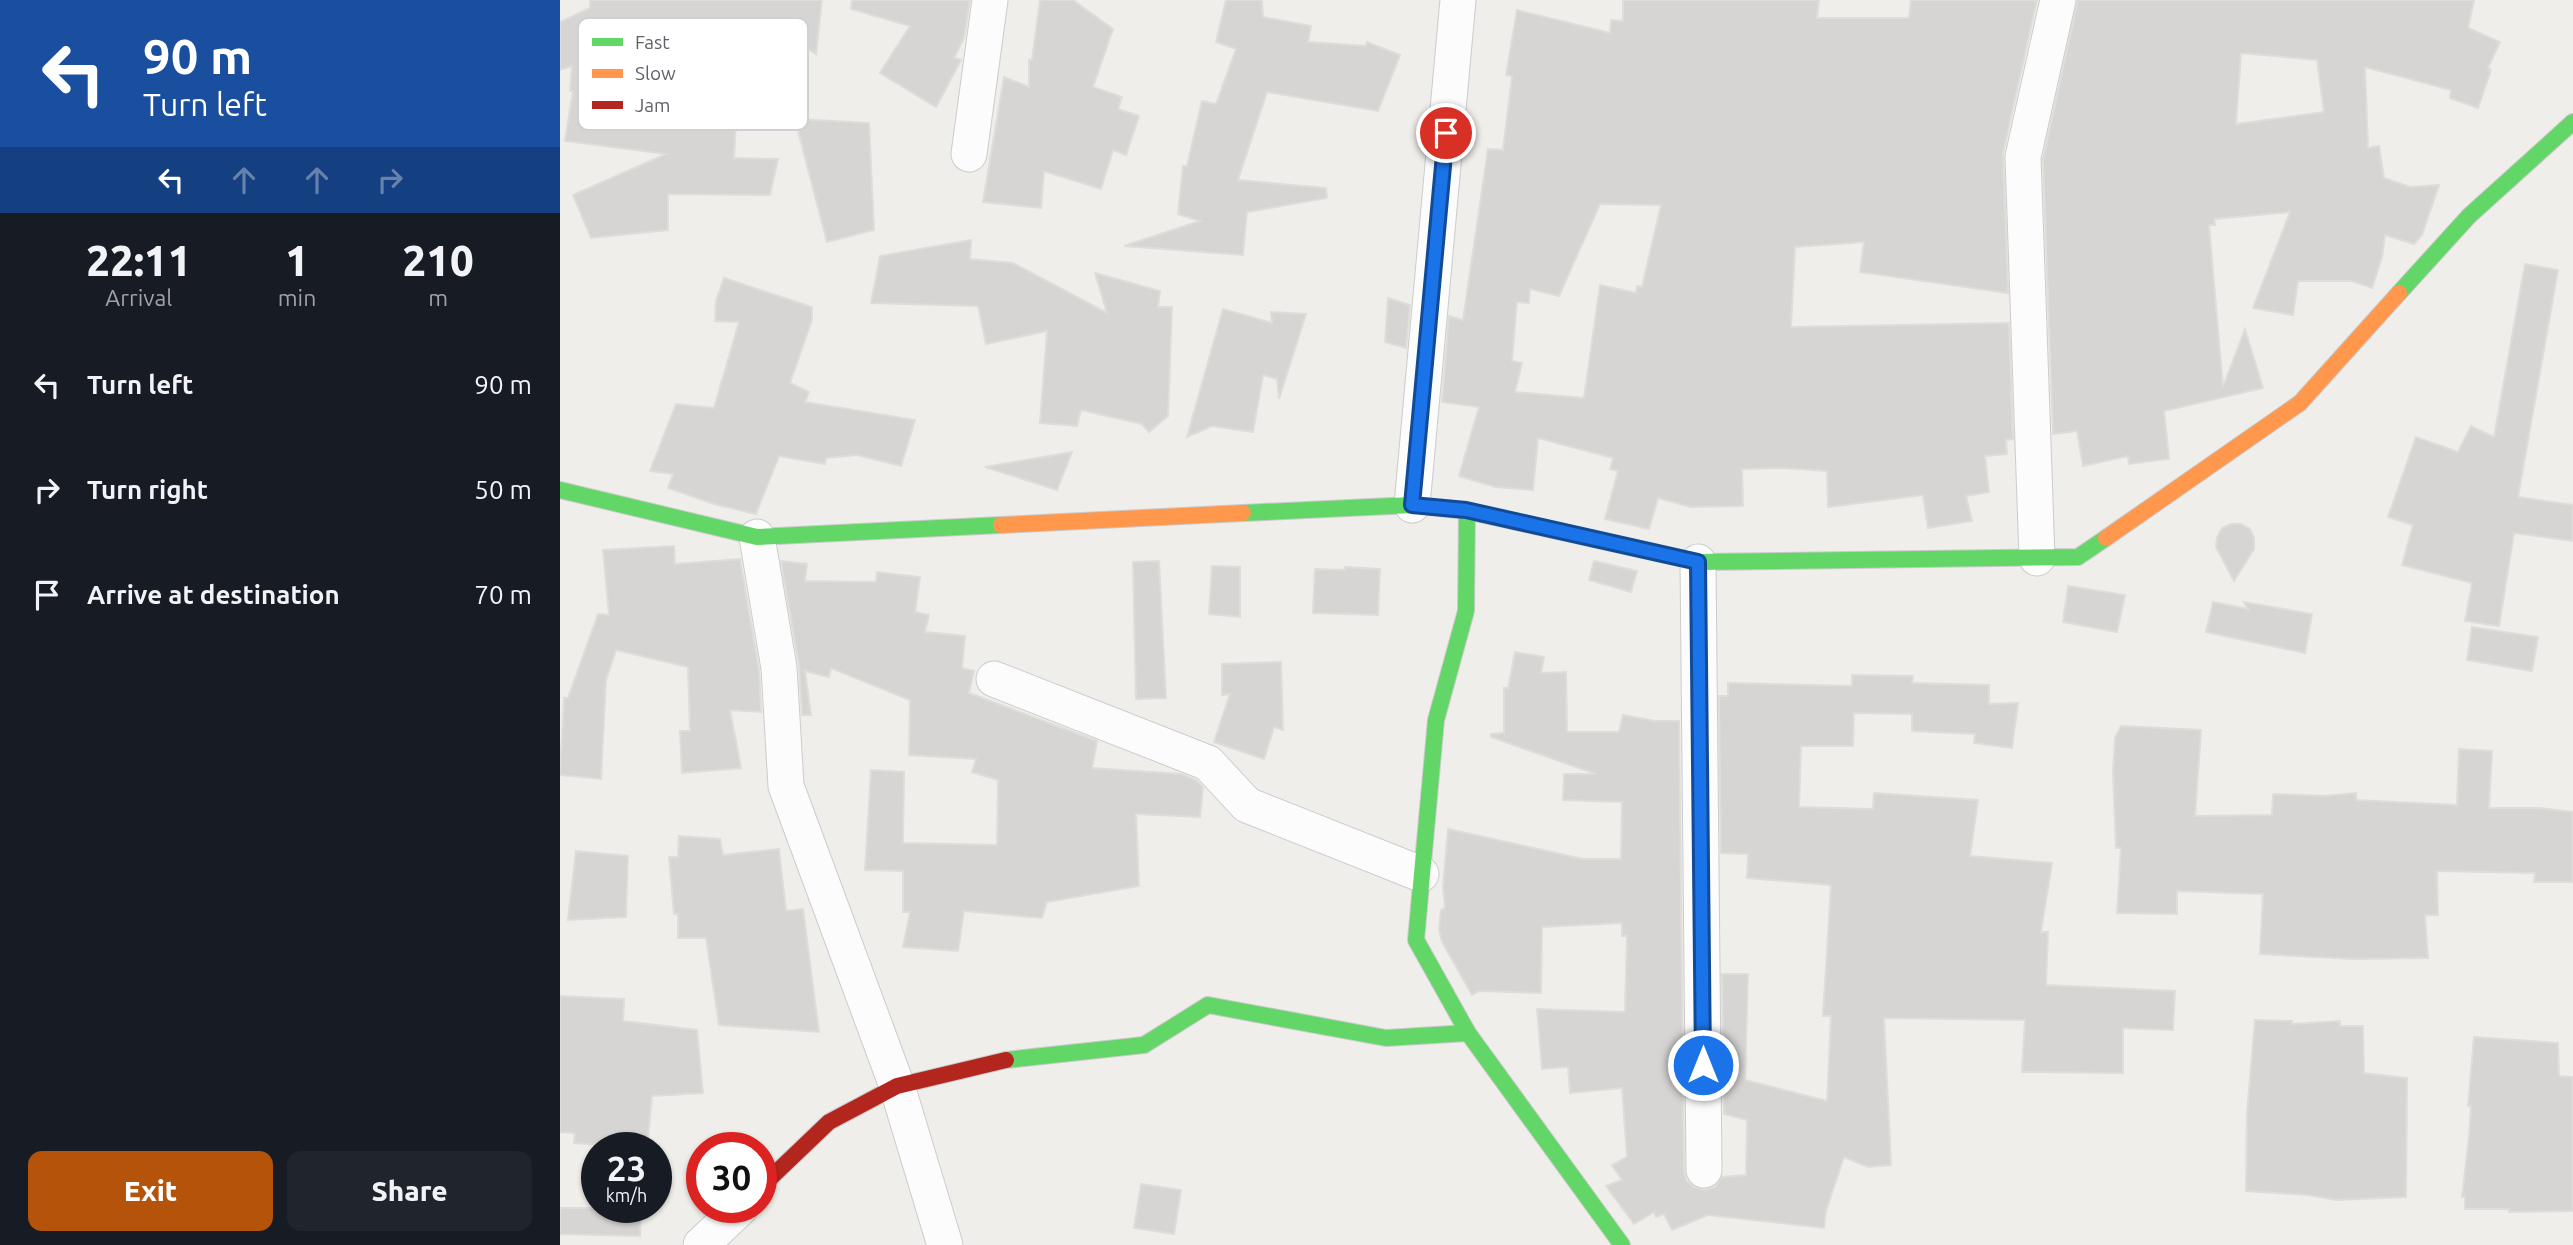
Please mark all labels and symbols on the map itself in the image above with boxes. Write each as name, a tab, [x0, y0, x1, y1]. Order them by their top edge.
legend	[578, 18, 808, 130]
text: Fast	[635, 31, 670, 53]
text: Slow	[635, 62, 676, 84]
text: Jam	[635, 94, 671, 116]
pin	[1416, 103, 1476, 163]
position arrow	[1666, 1028, 1740, 1102]
speed limit sign: 30	[686, 1132, 777, 1223]

